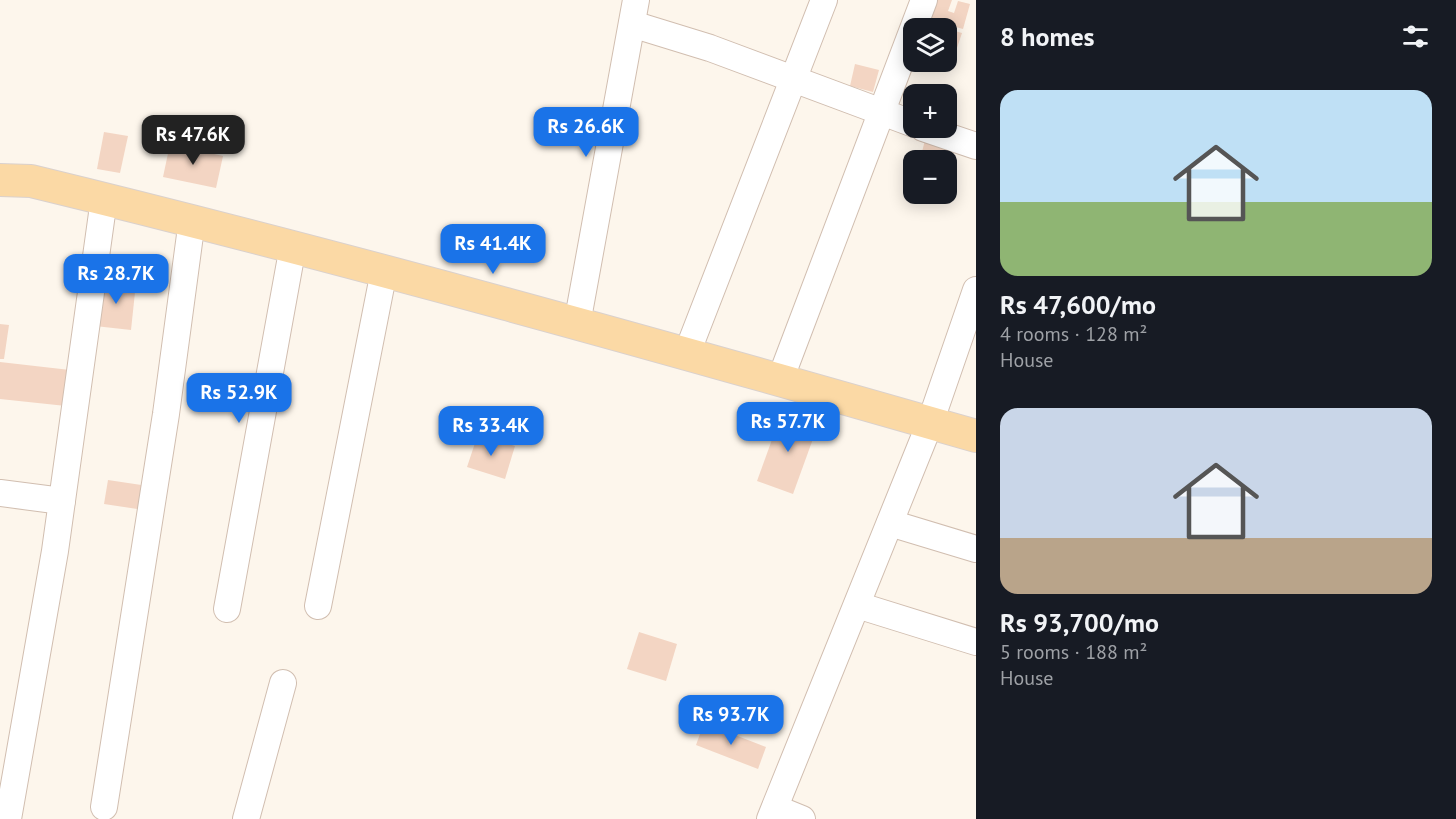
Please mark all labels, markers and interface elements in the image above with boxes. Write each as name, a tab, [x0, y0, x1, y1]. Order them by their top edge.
map controls	[903, 18, 957, 204]
button: layers	[903, 18, 957, 72]
text: 8 homes	[1000, 20, 1095, 53]
icon: filters	[1399, 20, 1432, 53]
button: +	[903, 84, 957, 138]
pin: Rs 26.6K	[524, 107, 648, 158]
text: Rs 26.6K	[548, 113, 624, 139]
pin: Rs 47.6K	[131, 115, 255, 166]
text: Rs 47.6K	[156, 121, 230, 147]
icon: home	[1162, 129, 1270, 237]
button: −	[903, 150, 957, 204]
pin: Rs 41.4K	[431, 224, 555, 275]
text: Rs 41.4K	[455, 230, 531, 256]
pin: Rs 28.7K	[54, 254, 178, 305]
text: Rs 28.7K	[78, 260, 154, 286]
text: Rs 47,600/mo	[1000, 288, 1156, 321]
text: 4 rooms · 128 m²	[1000, 321, 1147, 347]
text: House	[1000, 347, 1054, 373]
pin: Rs 52.9K	[177, 373, 301, 424]
text: Rs 52.9K	[201, 379, 277, 405]
pin: Rs 57.7K	[726, 402, 850, 453]
pin: Rs 33.4K	[429, 406, 553, 457]
text: Rs 57.7K	[751, 408, 825, 434]
text: Rs 33.4K	[453, 412, 529, 438]
icon: home	[1162, 447, 1270, 555]
text: Rs 93,700/mo	[1000, 606, 1159, 639]
text: 5 rooms · 188 m²	[1000, 639, 1147, 665]
text: House	[1000, 665, 1054, 691]
pin: Rs 93.7K	[669, 695, 793, 746]
text: Rs 93.7K	[693, 701, 769, 727]

